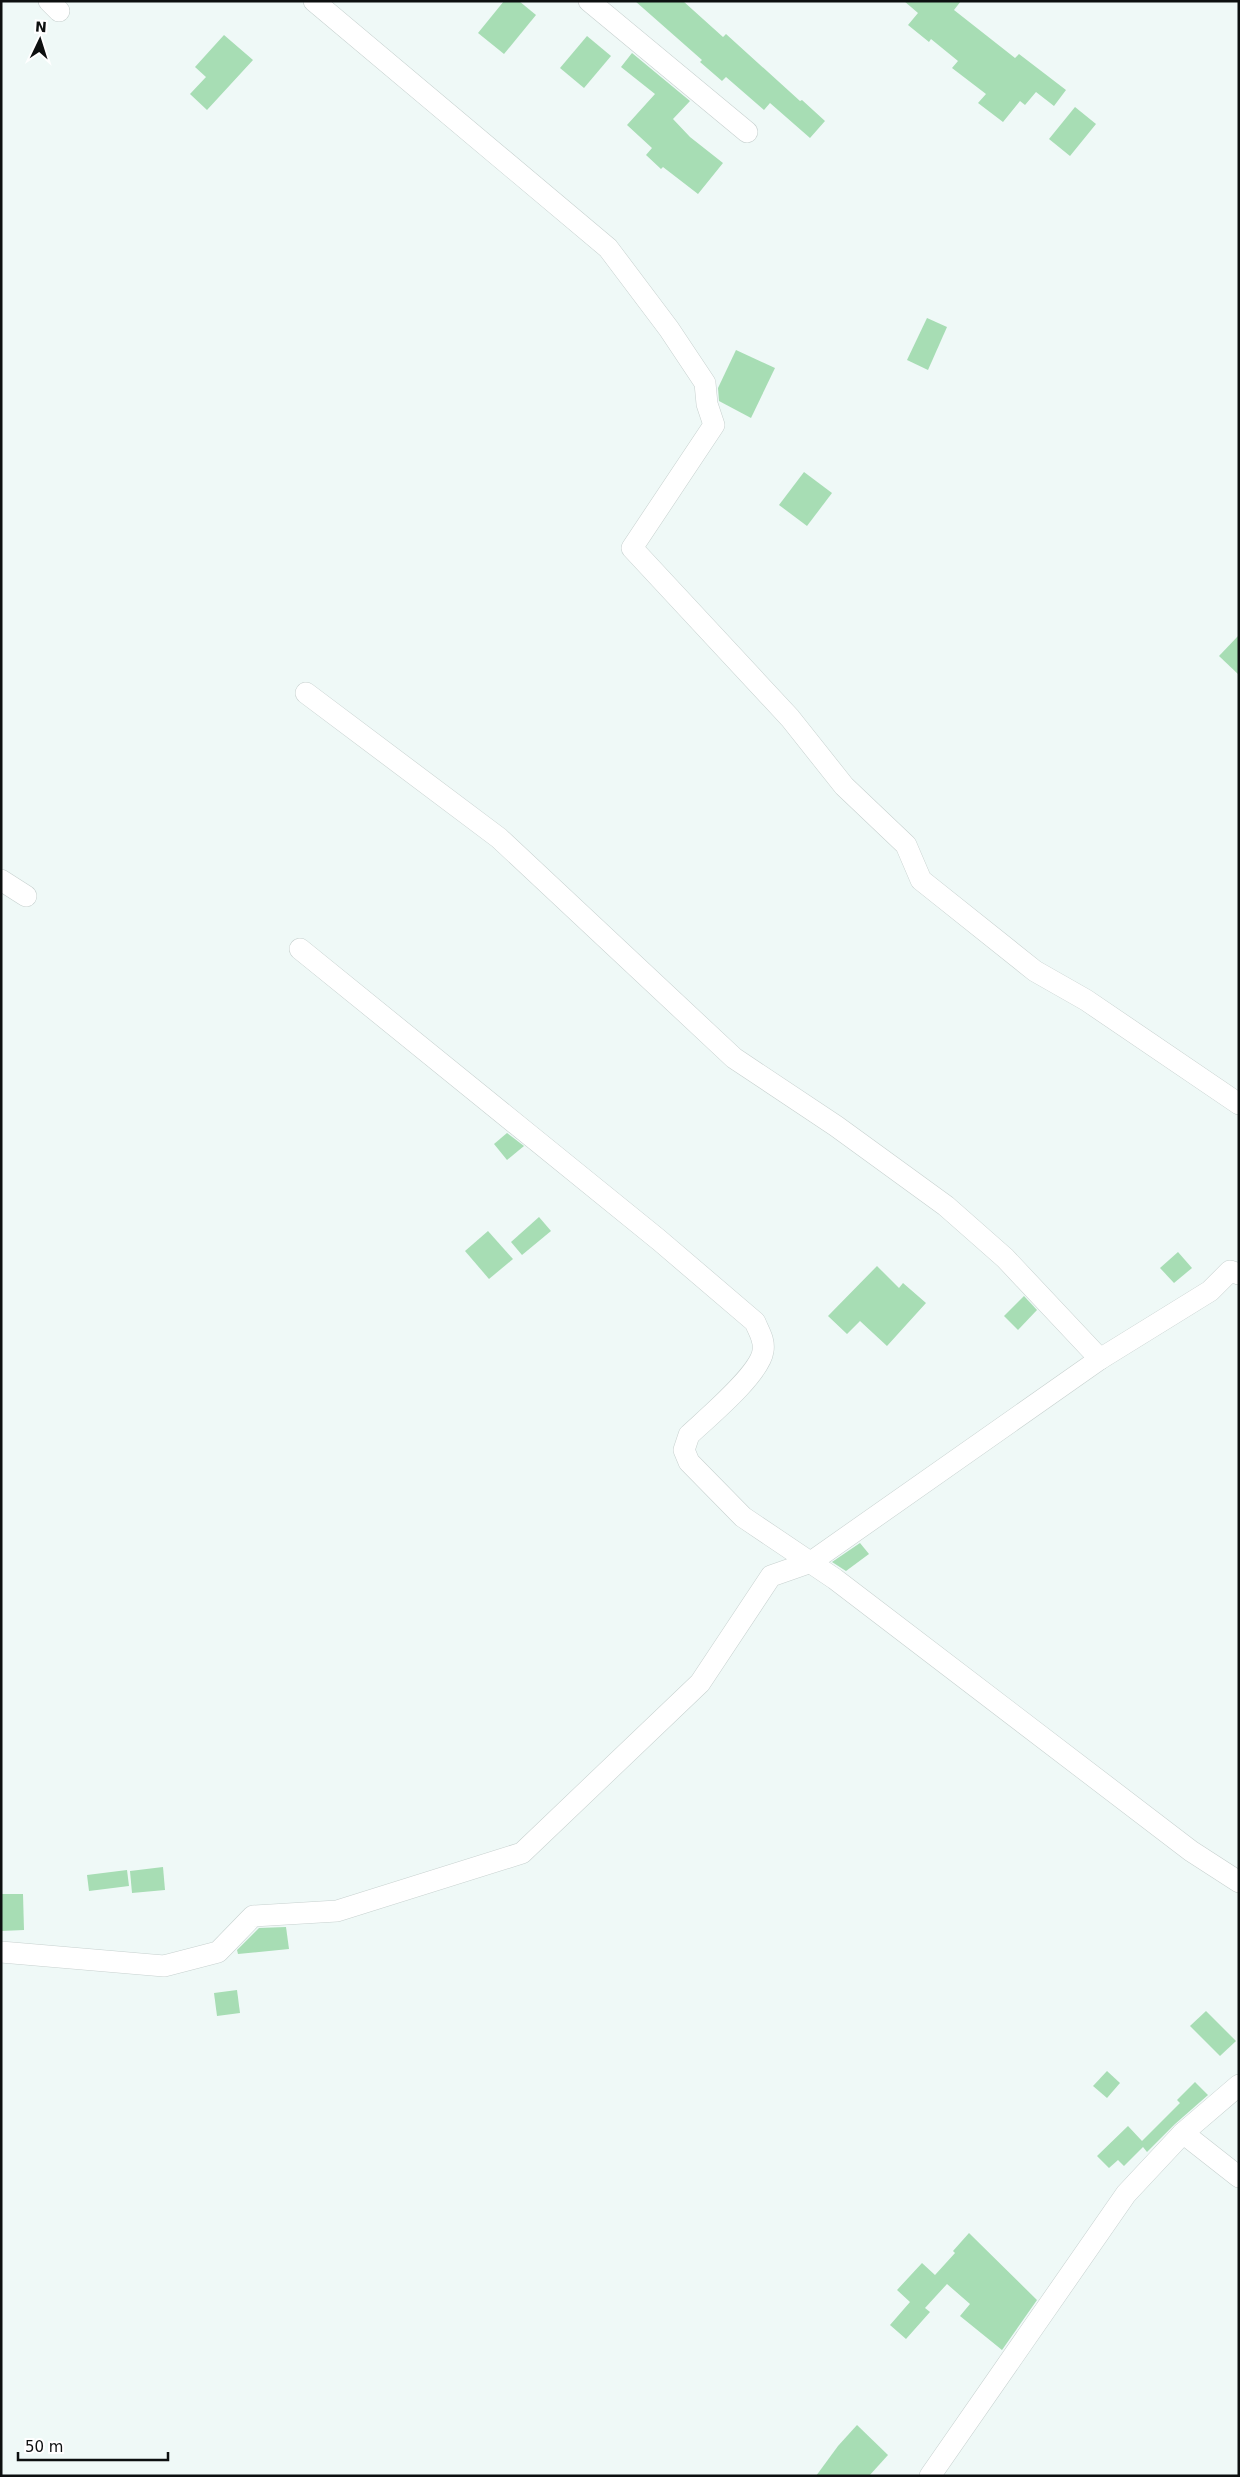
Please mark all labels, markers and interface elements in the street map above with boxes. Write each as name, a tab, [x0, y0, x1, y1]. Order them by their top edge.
north arrow	[15, 15, 65, 65]
text: N	[35, 19, 47, 35]
scale bar	[18, 2430, 168, 2462]
text: 50 m	[25, 2438, 63, 2456]

